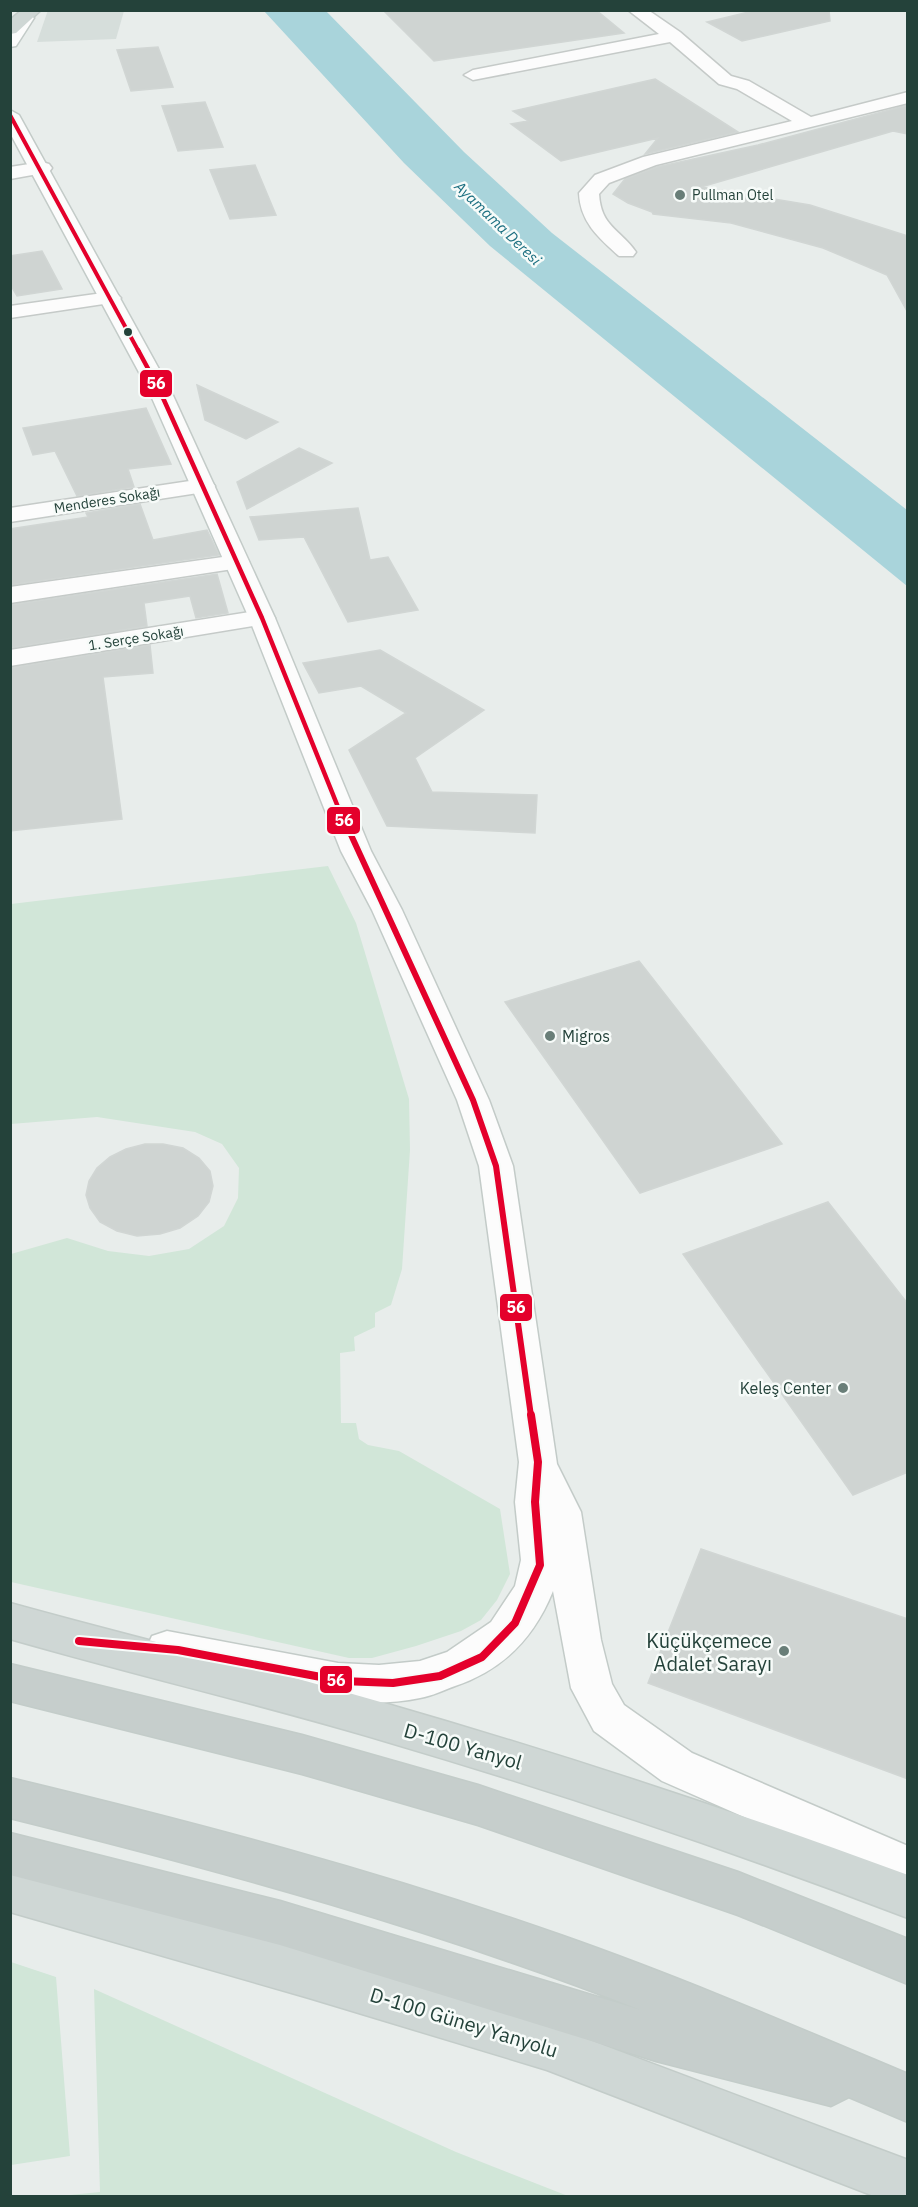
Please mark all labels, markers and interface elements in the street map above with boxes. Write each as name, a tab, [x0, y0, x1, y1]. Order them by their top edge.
water label: Ayamama Deresi	[450, 176, 545, 269]
place label: Pullman Otel	[692, 186, 773, 204]
marker: Pullman Otel	[673, 188, 687, 202]
unlabelled marker	[122, 326, 134, 338]
line badge: 56	[139, 369, 173, 398]
text: 56	[146, 373, 166, 393]
street label: Menderes Sokağı	[53, 483, 161, 517]
street label: 1. Serçe Sokağı	[87, 622, 185, 654]
line badge: 56	[326, 806, 361, 835]
text: 56	[334, 810, 354, 830]
place label: Migros	[562, 1026, 610, 1046]
marker: Migros	[543, 1029, 557, 1043]
line badge: 56	[499, 1293, 533, 1322]
text: 56	[506, 1297, 526, 1317]
place label: Keleş Center	[740, 1378, 831, 1398]
marker: Keleş Center	[836, 1381, 850, 1395]
place label: Küçükçemece Adalet Sarayı	[646, 1627, 772, 1677]
marker: Küçükçemece Adalet Sarayı	[777, 1644, 791, 1658]
line badge: 56	[319, 1665, 353, 1694]
text: 56	[326, 1670, 346, 1690]
street label: D-100 Yanyol	[401, 1716, 525, 1776]
street label: D-100 Güney Yanyolu	[367, 1981, 561, 2063]

